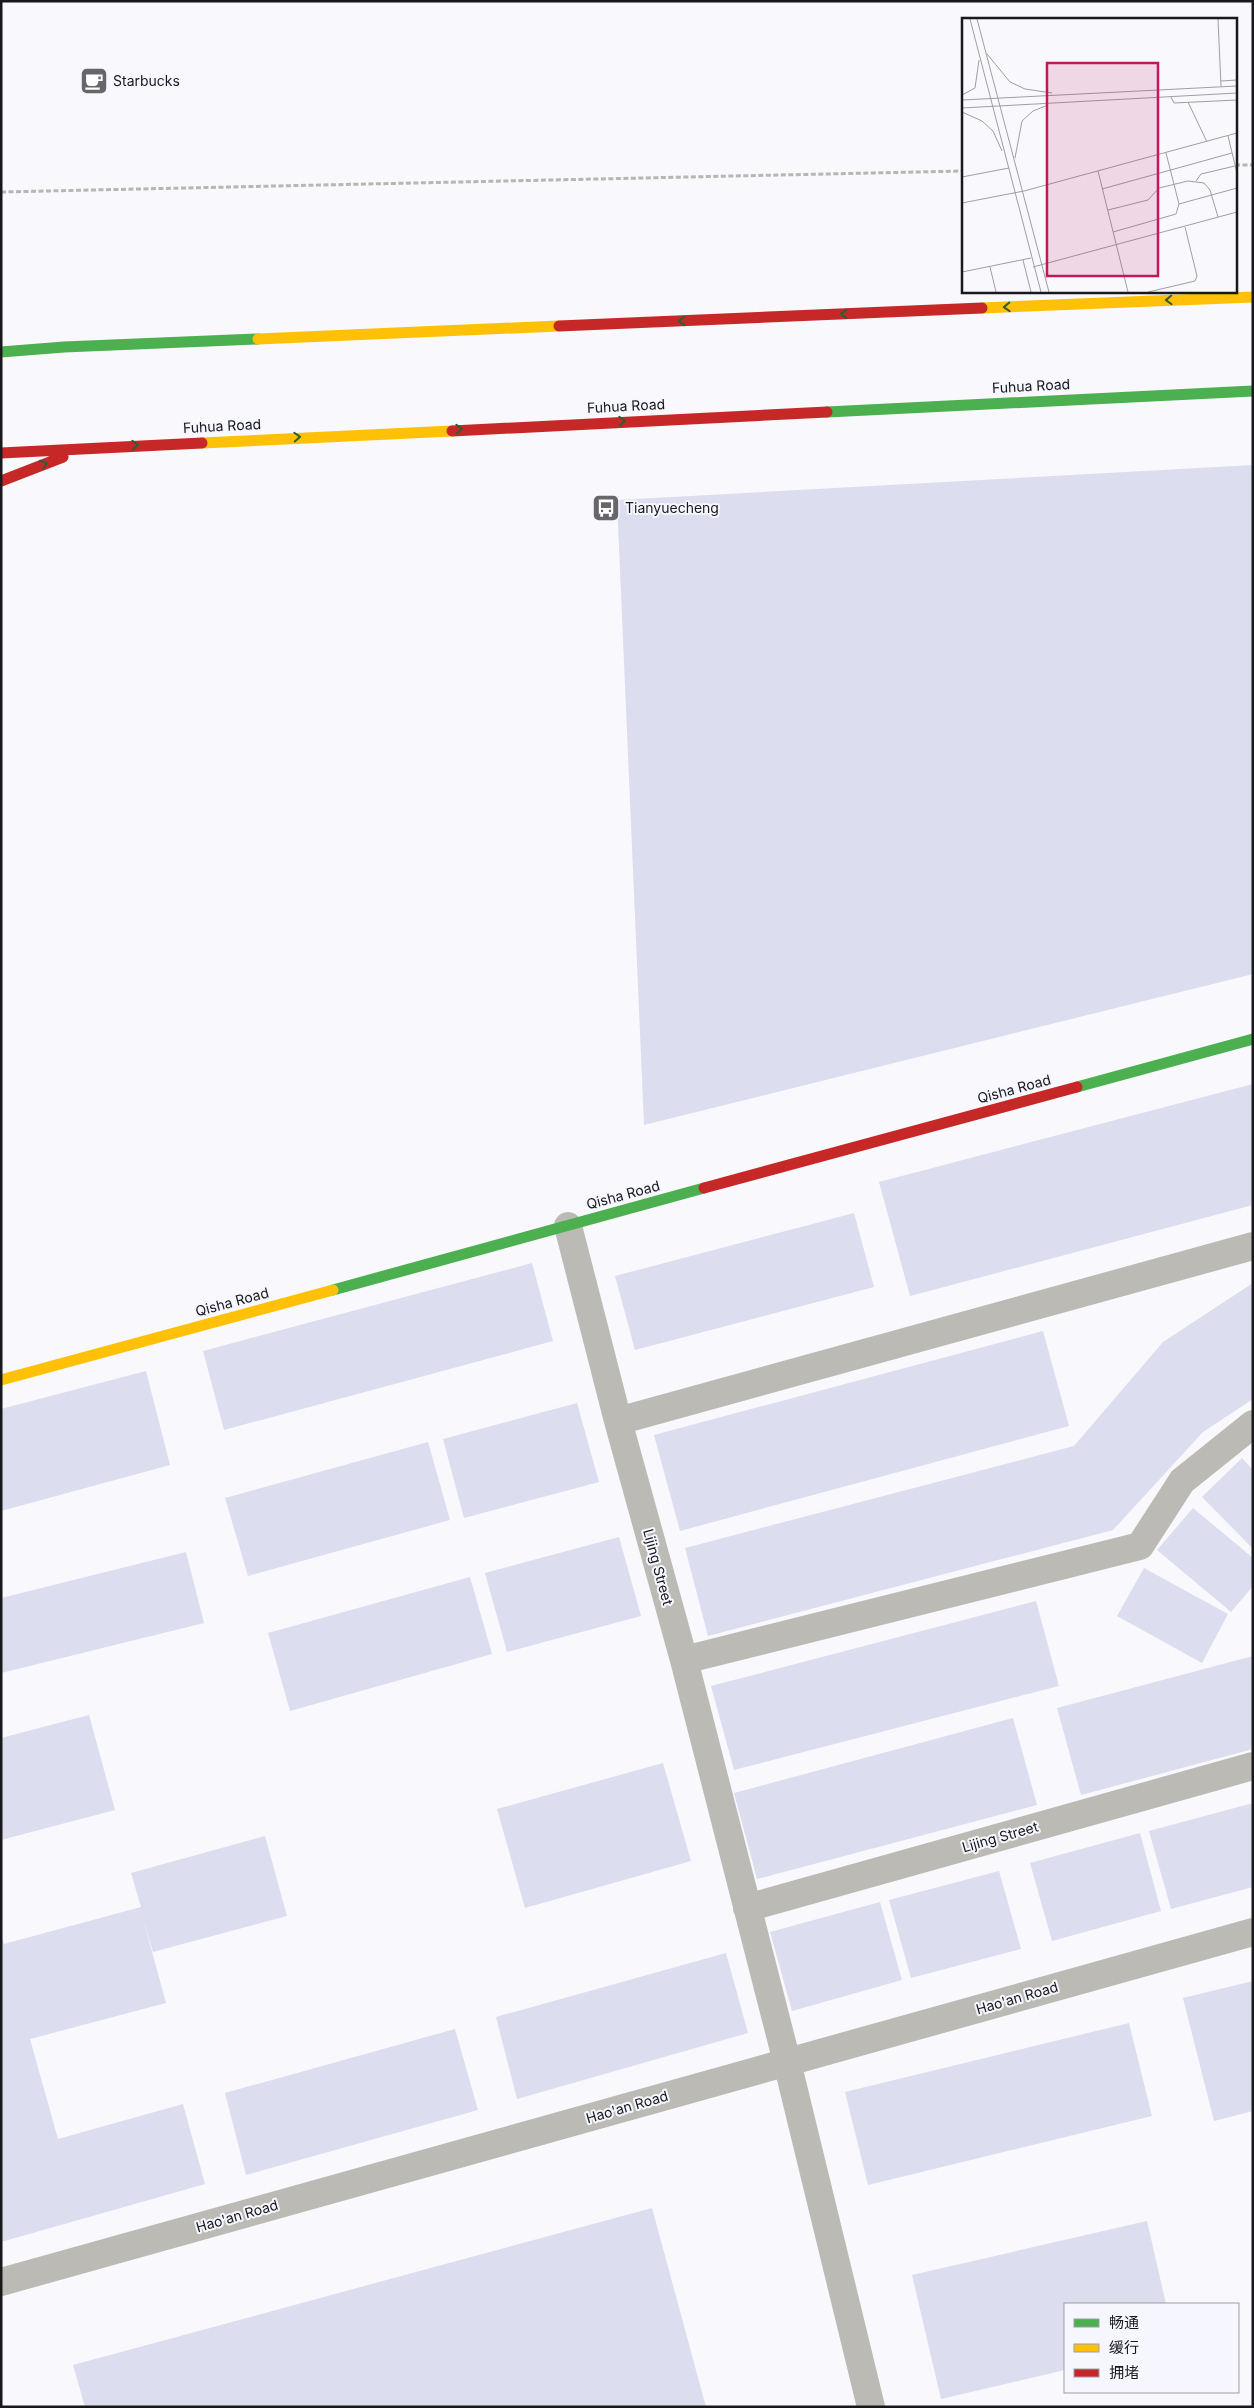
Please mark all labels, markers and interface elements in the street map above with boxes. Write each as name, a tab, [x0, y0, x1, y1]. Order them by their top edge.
inset map	[962, 18, 1236, 292]
cafe icon: Starbucks	[79, 66, 109, 96]
place label: Starbucks	[113, 72, 180, 89]
one-way arrow	[1165, 295, 1173, 306]
one-way arrow	[1002, 302, 1010, 313]
one-way arrow	[840, 309, 848, 320]
one-way arrow	[678, 316, 686, 326]
street label: Fuhua Road	[991, 375, 1070, 396]
street label: Fuhua Road	[586, 395, 665, 416]
street label: Fuhua Road	[182, 415, 261, 436]
one-way arrow	[618, 416, 626, 427]
one-way arrow	[456, 424, 464, 435]
one-way arrow	[293, 432, 301, 443]
one-way arrow	[131, 440, 139, 451]
one-way arrow	[39, 460, 48, 470]
bus stop icon: Tianyuecheng	[591, 493, 621, 523]
place label: Tianyuecheng	[625, 499, 719, 516]
street label: Qisha Road	[975, 1071, 1052, 1106]
street label: Qisha Road	[584, 1177, 661, 1212]
street label: Qisha Road	[193, 1284, 270, 1319]
street label: Lijing Street	[640, 1527, 677, 1607]
street label: Lijing Street	[960, 1817, 1040, 1855]
street label: Hao'an Road	[974, 1978, 1060, 2017]
street label: Hao'an Road	[584, 2087, 670, 2126]
street label: Hao'an Road	[194, 2196, 280, 2235]
legend	[1064, 2303, 1239, 2393]
text: 畅通	[1109, 2313, 1139, 2332]
text: 缓行	[1109, 2338, 1139, 2357]
text: 拥堵	[1109, 2363, 1139, 2382]

